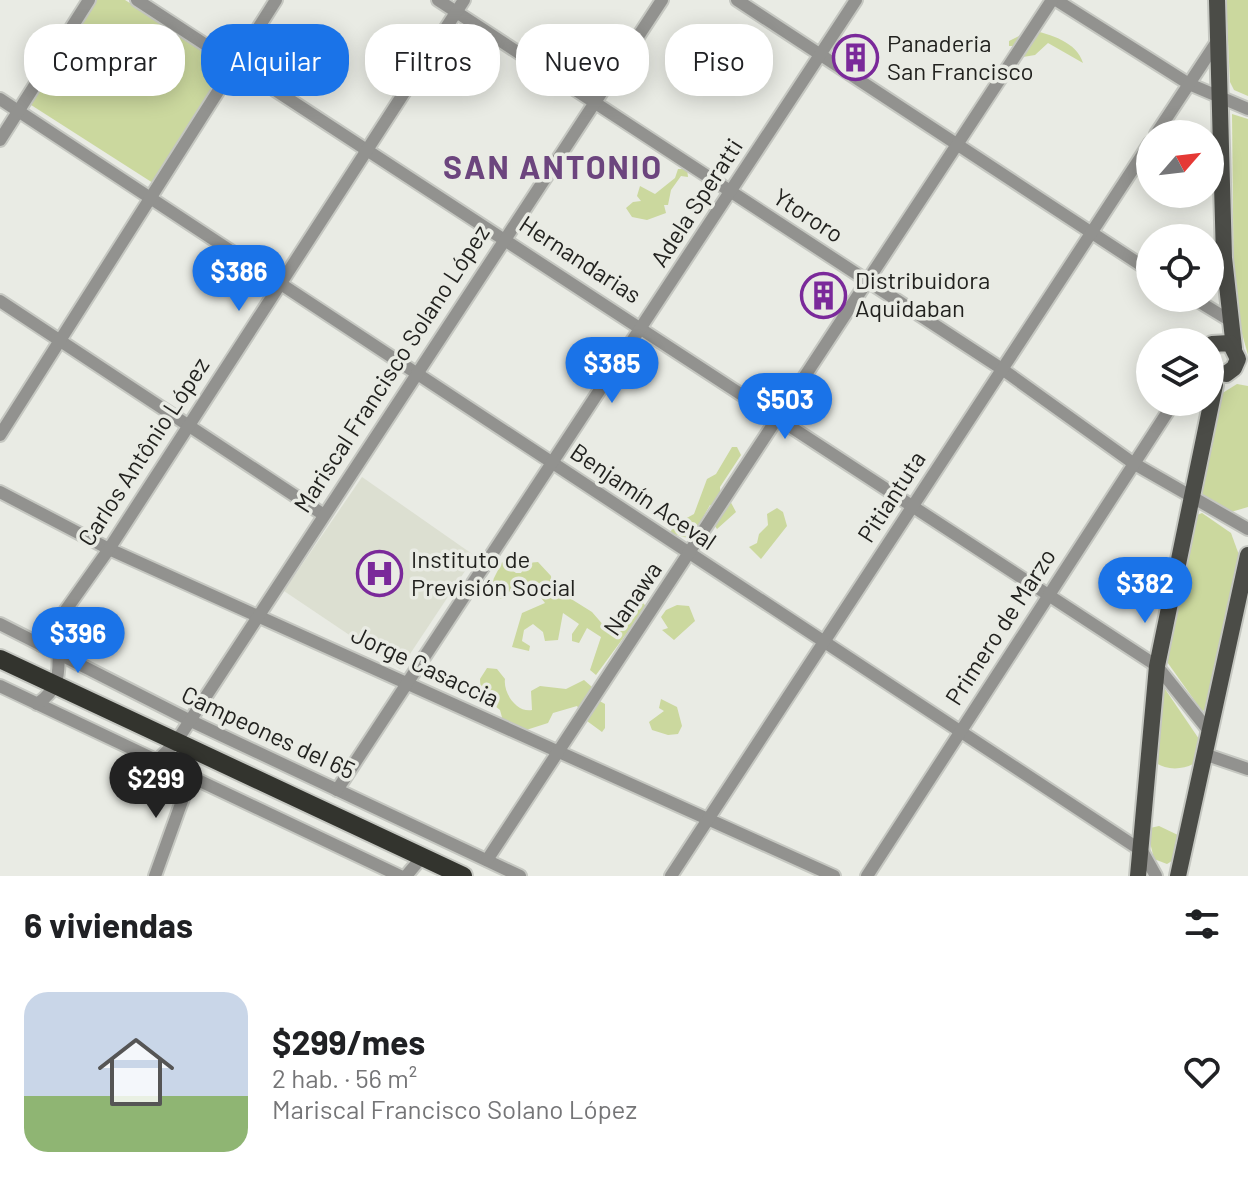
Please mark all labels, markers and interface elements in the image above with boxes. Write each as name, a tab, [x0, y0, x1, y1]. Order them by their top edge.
chip: Comprar	[24, 24, 185, 96]
chip: Alquilar	[201, 24, 349, 96]
chip: Filtros	[365, 24, 500, 96]
chip: Nuevo	[516, 24, 649, 96]
chip: Piso	[665, 24, 773, 96]
place label: Panaderia San Francisco	[887, 28, 1034, 85]
building icon: Panaderia San Francisco	[832, 34, 880, 82]
north arrow	[1136, 120, 1224, 208]
map controls	[1136, 120, 1224, 416]
street label: Adela Speratti	[644, 133, 748, 272]
district label: SAN ANTONIO	[443, 147, 663, 185]
street label: Ytororo	[768, 181, 849, 248]
street label: Hernandarias	[515, 209, 647, 309]
street label: Mariscal Francisco Solano López	[287, 219, 495, 517]
button: locate	[1136, 224, 1224, 312]
pin: $386	[192, 245, 286, 313]
text: $386	[211, 255, 267, 286]
place label: Distribuidora Aquidaban	[855, 265, 990, 322]
building icon: Distribuidora Aquidaban	[800, 271, 848, 319]
button: layers	[1136, 328, 1224, 416]
pin: $385	[565, 337, 659, 405]
text: $385	[584, 347, 641, 378]
street label: Carlos Antônio López	[71, 351, 215, 551]
pin: $503	[738, 373, 832, 441]
text: $503	[756, 383, 814, 414]
street label: Benjamín Aceval	[565, 436, 722, 555]
street label: Pitiantuta	[851, 445, 931, 547]
street label: Primero de Marzo	[938, 542, 1061, 710]
place label: Instituto de Previsión Social	[411, 544, 576, 601]
hospital icon: Instituto de Previsión Social	[356, 550, 404, 598]
street label: Nanawa	[597, 556, 667, 641]
pin: $382	[1098, 557, 1192, 625]
text: $382	[1116, 567, 1174, 598]
pin: $396	[31, 607, 125, 675]
text: $396	[50, 617, 106, 648]
street label: Jorge Casaccia	[347, 619, 504, 712]
street label: Campeones del 65	[177, 679, 360, 785]
pin: $299	[109, 752, 203, 820]
text: $299	[127, 762, 185, 793]
icon: filters	[1180, 902, 1224, 946]
text: 6 viviendas	[24, 904, 193, 945]
text: $299/mes	[272, 1021, 425, 1062]
icon: home	[88, 1024, 184, 1120]
icon: heart	[1180, 1050, 1224, 1094]
text: 2 hab. · 56 m²	[272, 1062, 417, 1093]
text: Mariscal Francisco Solano López	[272, 1093, 637, 1124]

